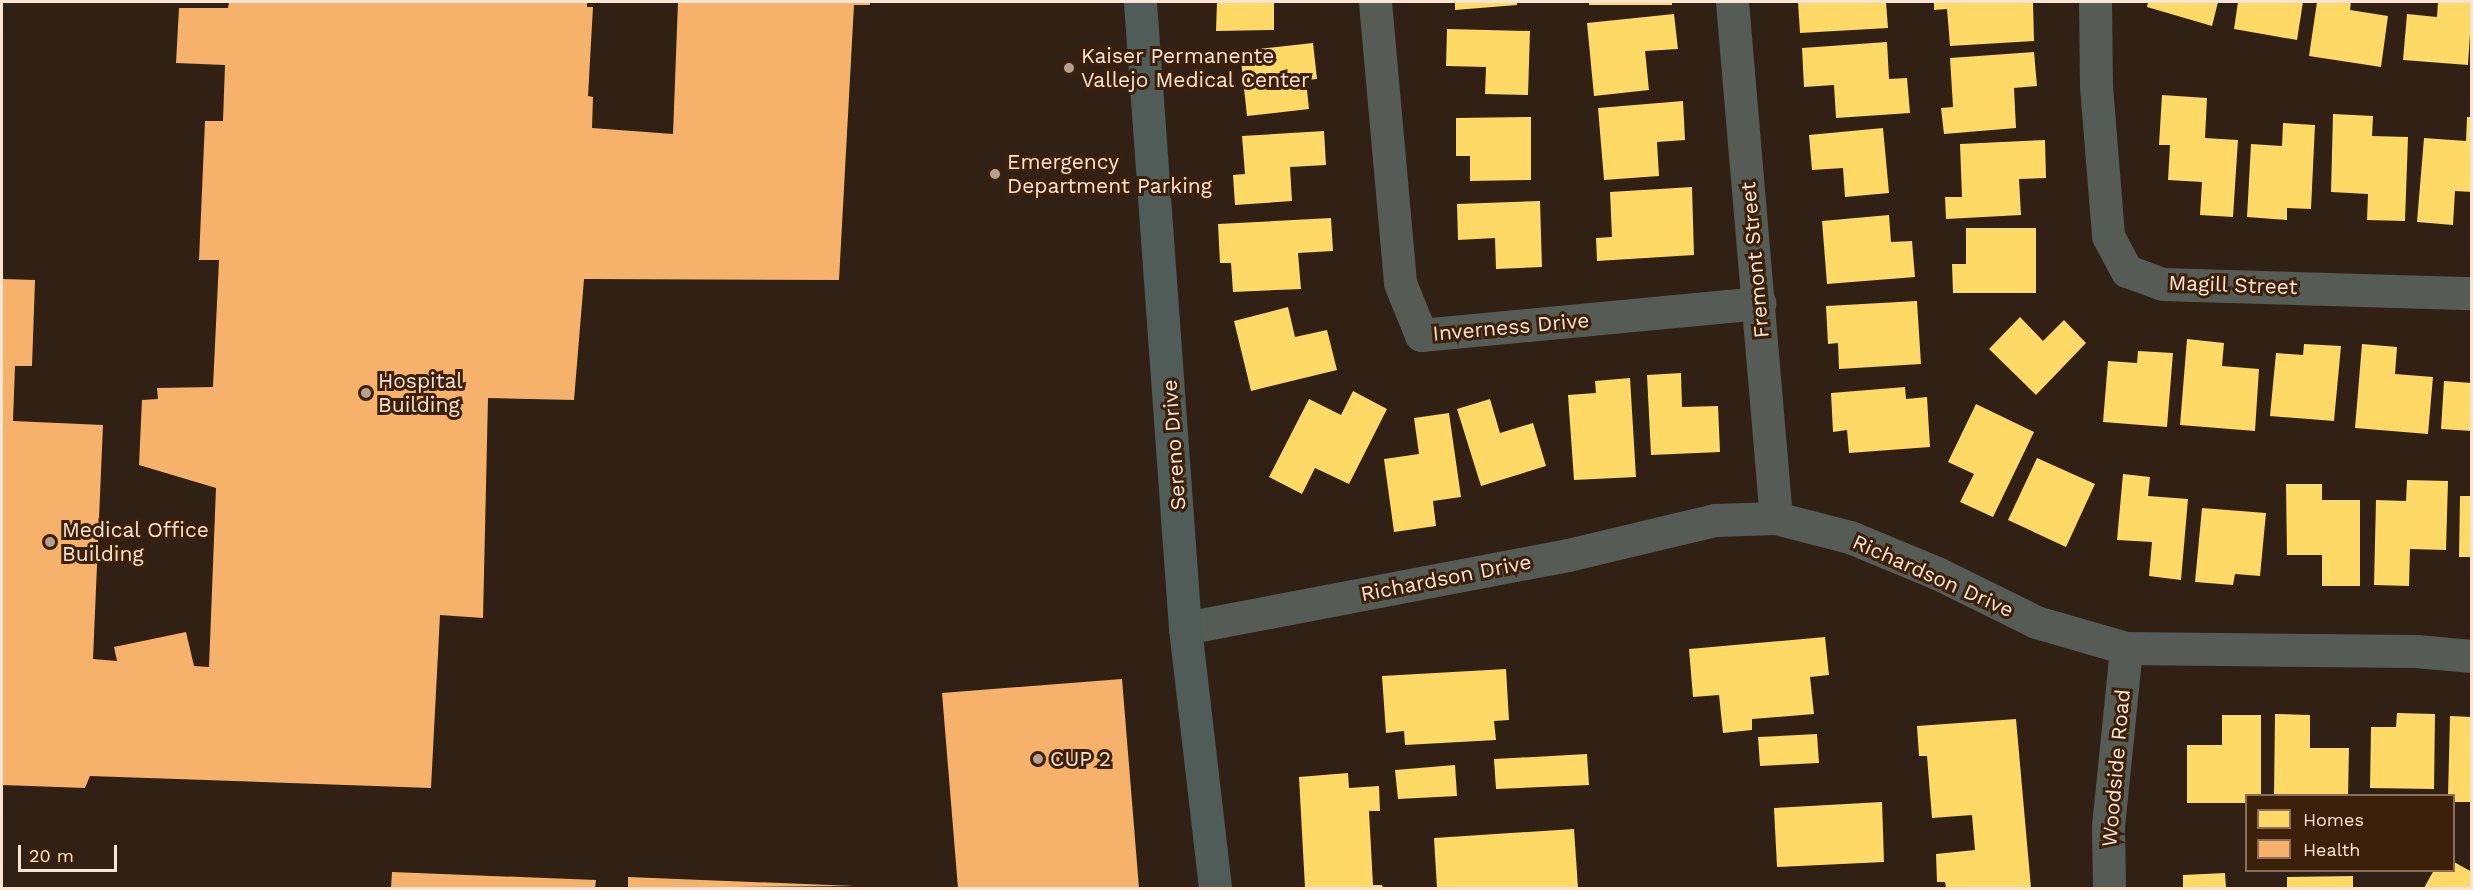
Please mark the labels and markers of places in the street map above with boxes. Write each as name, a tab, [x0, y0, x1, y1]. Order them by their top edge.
place label: Kaiser Permanente Vallejo Medical Center	[1081, 43, 1310, 93]
marker: Kaiser Permanente Vallejo Medical Center	[1062, 61, 1076, 75]
place label: Emergency Department Parking	[1007, 149, 1212, 199]
marker: Emergency Department Parking	[988, 167, 1002, 181]
place label: Hospital Building	[378, 368, 463, 418]
marker: Hospital Building	[359, 386, 373, 400]
place label: Medical Office Building	[62, 517, 210, 567]
marker: Medical Office Building	[43, 535, 57, 549]
place label: CUP 2	[1050, 746, 1111, 772]
marker: CUP 2	[1031, 752, 1045, 766]

